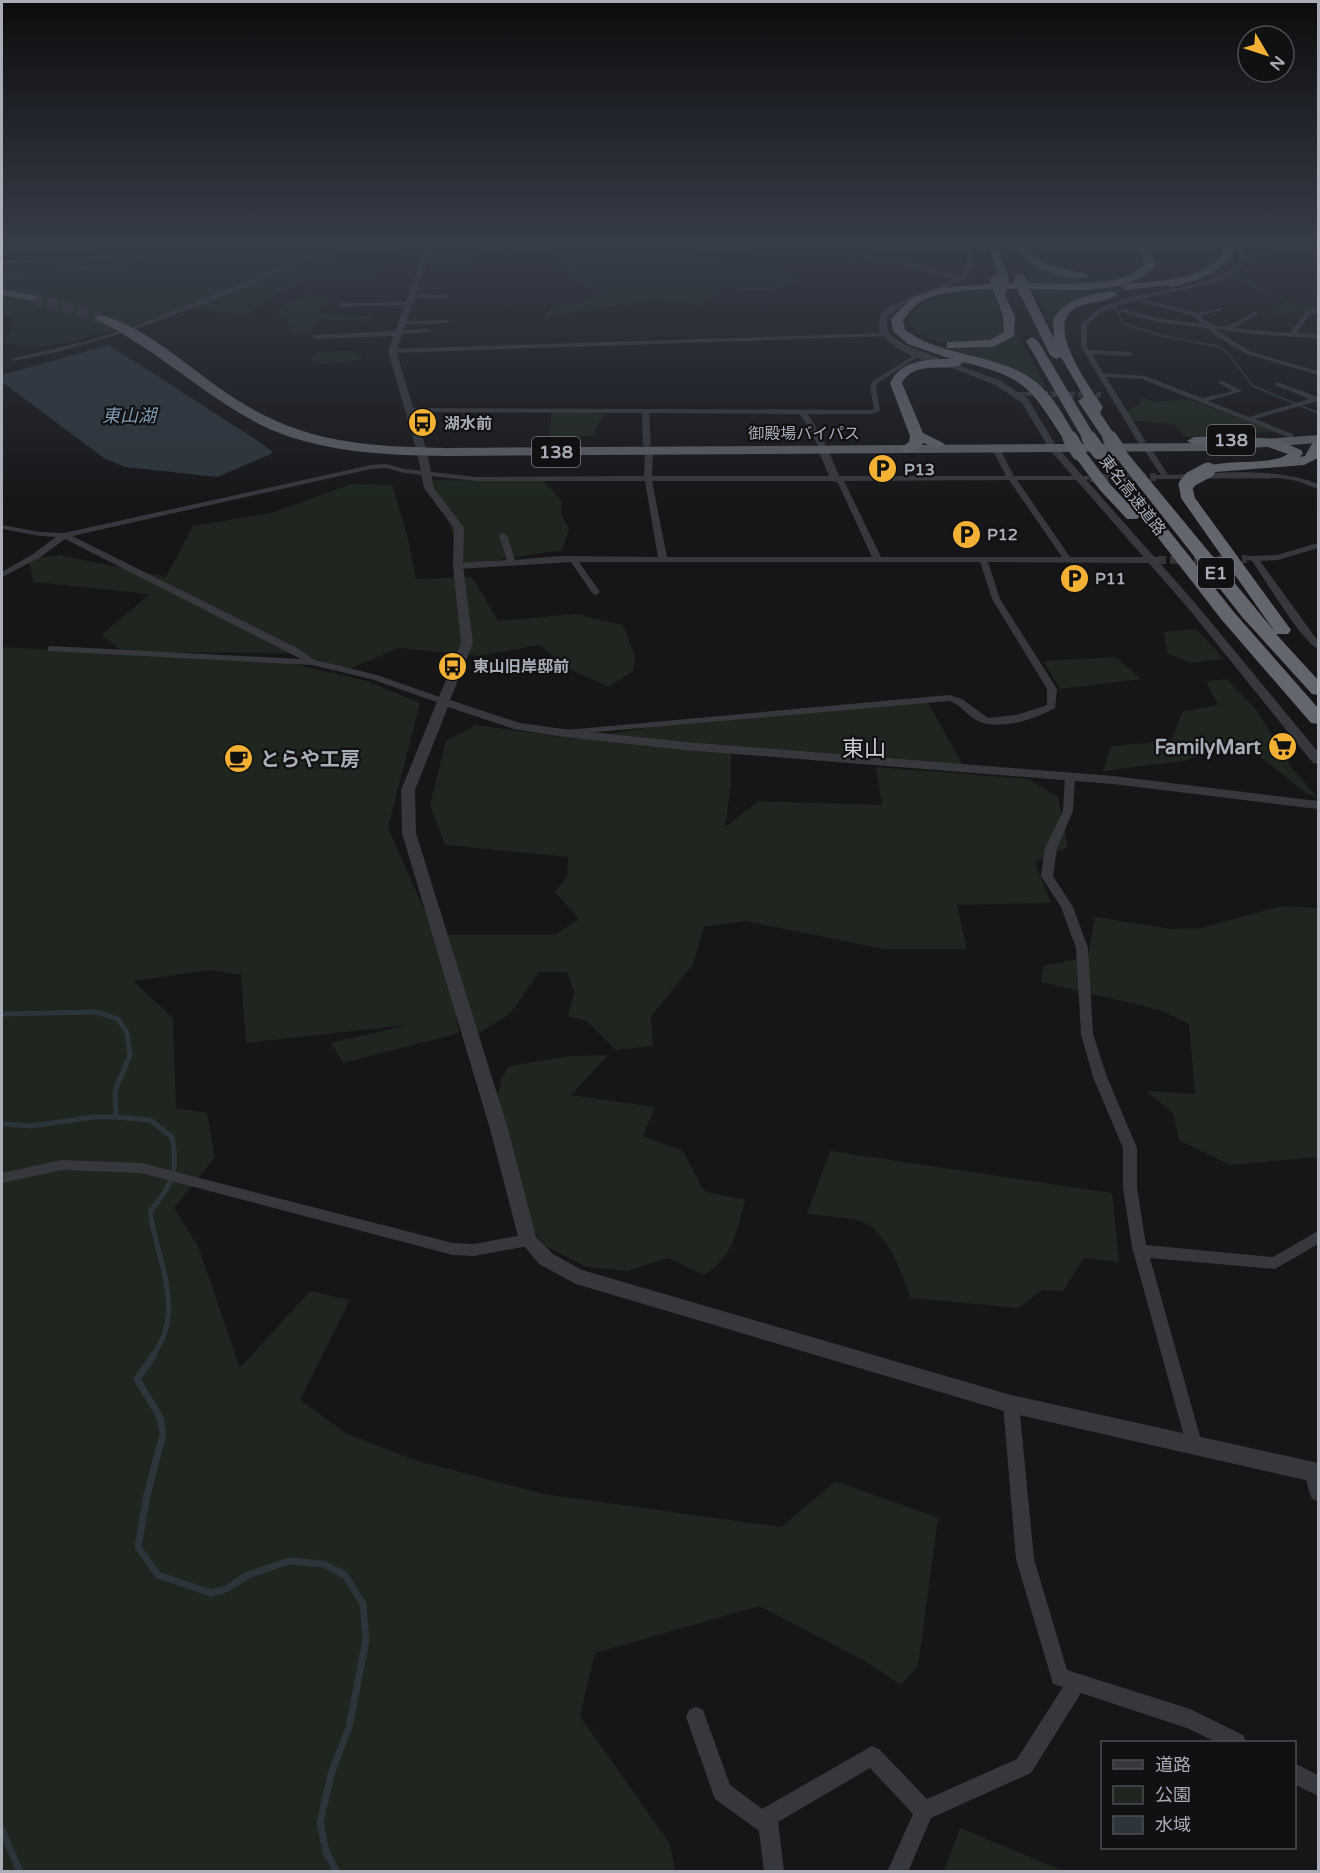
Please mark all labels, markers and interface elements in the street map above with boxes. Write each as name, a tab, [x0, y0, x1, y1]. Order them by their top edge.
north arrow	[1236, 24, 1296, 84]
text: N	[1265, 52, 1289, 74]
water label: 東山湖	[102, 405, 159, 427]
bus stop icon: 湖水前	[407, 407, 439, 439]
place label: 湖水前	[444, 414, 492, 434]
street label: 御殿場バイパス	[748, 424, 860, 444]
road number: 138	[1207, 425, 1255, 455]
road number: 138	[532, 437, 580, 467]
street label: 東名高速道路	[1095, 452, 1170, 540]
parking icon: P13	[867, 453, 899, 485]
place label: P13	[904, 460, 935, 480]
parking icon: P12	[950, 518, 982, 550]
place label: P12	[987, 525, 1018, 545]
road number: E1	[1198, 558, 1234, 588]
parking icon: P11	[1058, 562, 1090, 594]
place label: P11	[1095, 569, 1126, 589]
bus stop icon: 東山旧岸邸前	[436, 650, 468, 682]
place label: 東山旧岸邸前	[473, 657, 569, 677]
supermarket icon: FamilyMart	[1266, 731, 1298, 763]
district label: 東山	[842, 736, 886, 762]
place label: FamilyMart	[1154, 736, 1261, 760]
cafe icon: とらや工房	[223, 743, 255, 775]
place label: とらや工房	[260, 748, 360, 772]
legend	[1101, 1741, 1296, 1849]
text: 道路	[1155, 1754, 1191, 1776]
text: 公園	[1155, 1784, 1191, 1806]
text: 水域	[1155, 1814, 1191, 1836]

